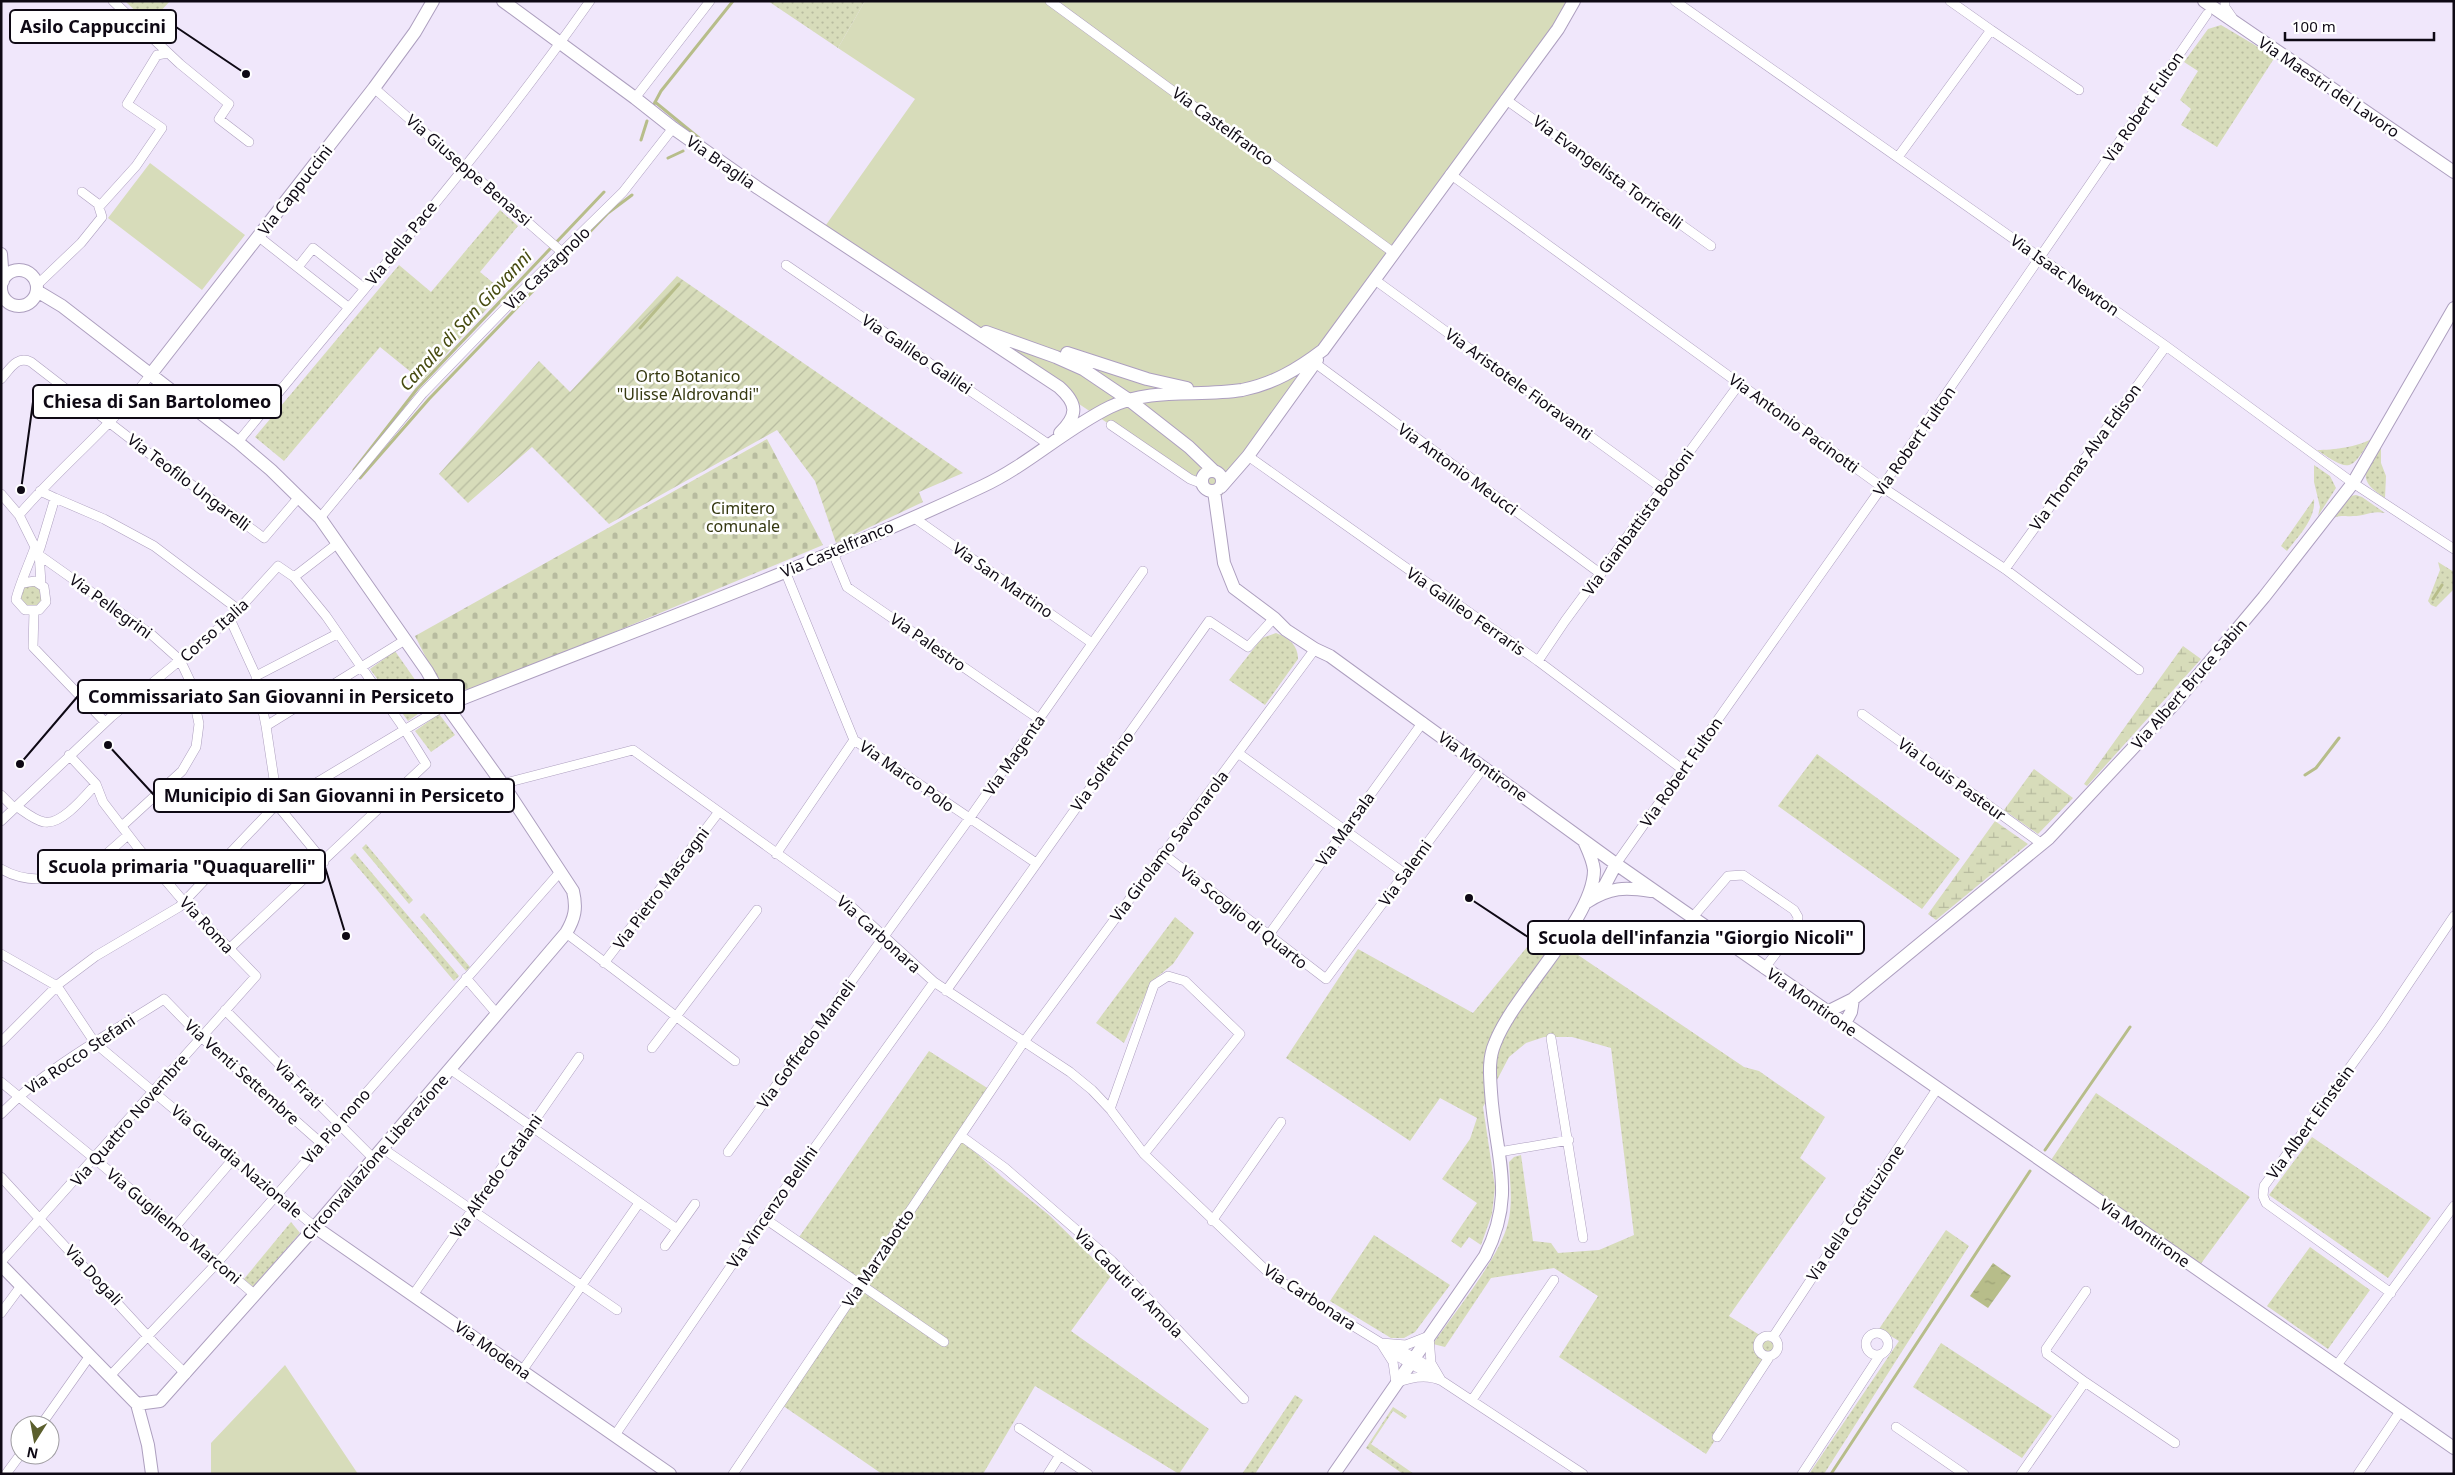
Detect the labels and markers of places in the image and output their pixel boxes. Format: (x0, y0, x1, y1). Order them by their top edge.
callout: Asilo Cappuccini (10, 10, 176, 43)
callout: Chiesa di San Bartolomeo (33, 385, 281, 418)
callout: Commissariato San Giovanni in Persiceto (78, 680, 464, 713)
callout: Municipio di San Giovanni in Persiceto (154, 779, 514, 812)
callout: Scuola primaria "Quaquarelli" (38, 850, 325, 883)
callout: Scuola dell'infanzia "Giorgio Nicoli" (1528, 921, 1864, 954)

